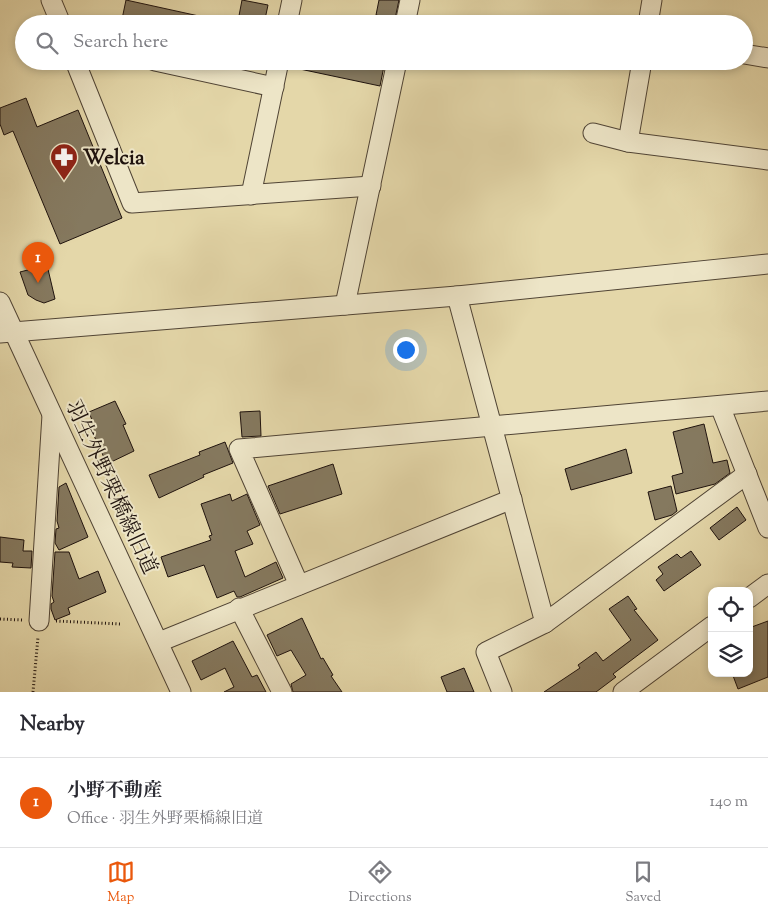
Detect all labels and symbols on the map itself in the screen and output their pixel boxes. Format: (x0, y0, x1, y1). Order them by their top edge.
pharmacy icon: Welcia (49, 142, 79, 181)
place label: Welcia (83, 144, 145, 174)
pin: 1 (22, 242, 54, 283)
your location (393, 337, 419, 363)
street label: 羽生外野栗橋線旧道 (57, 396, 164, 580)

